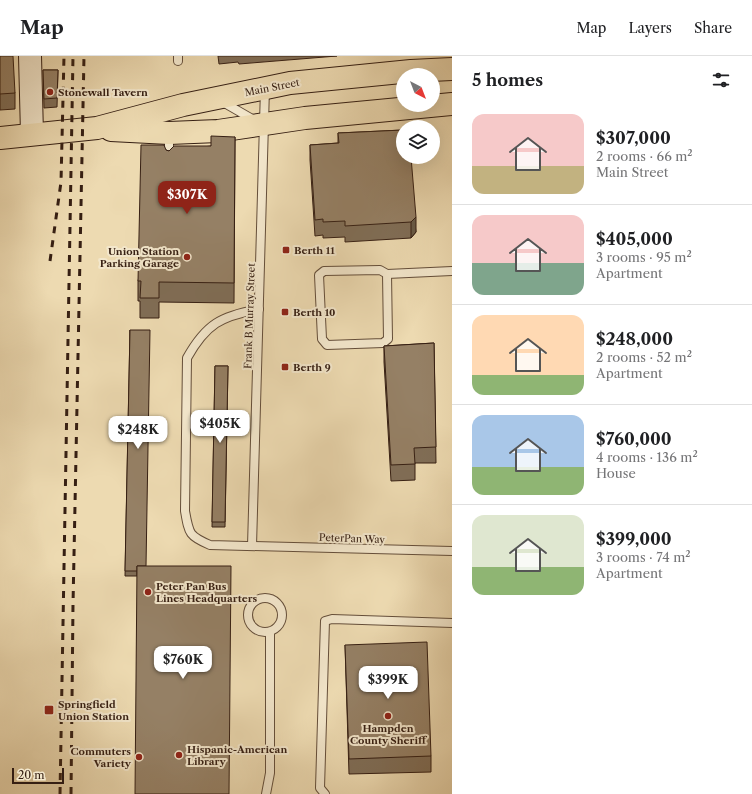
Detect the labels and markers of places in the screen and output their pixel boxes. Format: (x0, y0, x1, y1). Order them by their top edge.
place label: Stonewall Tavern (58, 86, 148, 99)
marker: Stonewall Tavern (45, 87, 55, 97)
pin: $307K (159, 181, 215, 215)
place label: Berth 11 (294, 244, 335, 257)
place label: Union Station Parking Garage (100, 245, 179, 270)
marker: Berth 11 (281, 245, 291, 255)
marker: Union Station Parking Garage (182, 252, 192, 262)
place label: Berth 10 (293, 306, 335, 319)
marker: Berth 10 (280, 307, 290, 317)
place label: Berth 9 (293, 361, 331, 374)
marker: Berth 9 (280, 362, 290, 372)
pin: $405K (192, 410, 248, 444)
pin: $248K (110, 416, 166, 450)
place label: Peter Pan Bus Lines Headquarters (156, 580, 258, 605)
marker: Peter Pan Bus Lines Headquarters (143, 587, 153, 597)
pin: $760K (155, 646, 211, 680)
pin: $399K (360, 666, 416, 700)
place label: Springfield Union Station (58, 698, 129, 723)
marker: Springfield Union Station (43, 704, 55, 716)
marker: Hampden County Sheriff (383, 711, 393, 721)
place label: Hampden County Sheriff (350, 722, 428, 747)
place label: Hispanic-American Library (187, 743, 287, 768)
place label: Commuters Variety (71, 745, 132, 770)
marker: Hispanic-American Library (174, 750, 184, 760)
marker: Commuters Variety (134, 752, 144, 762)

